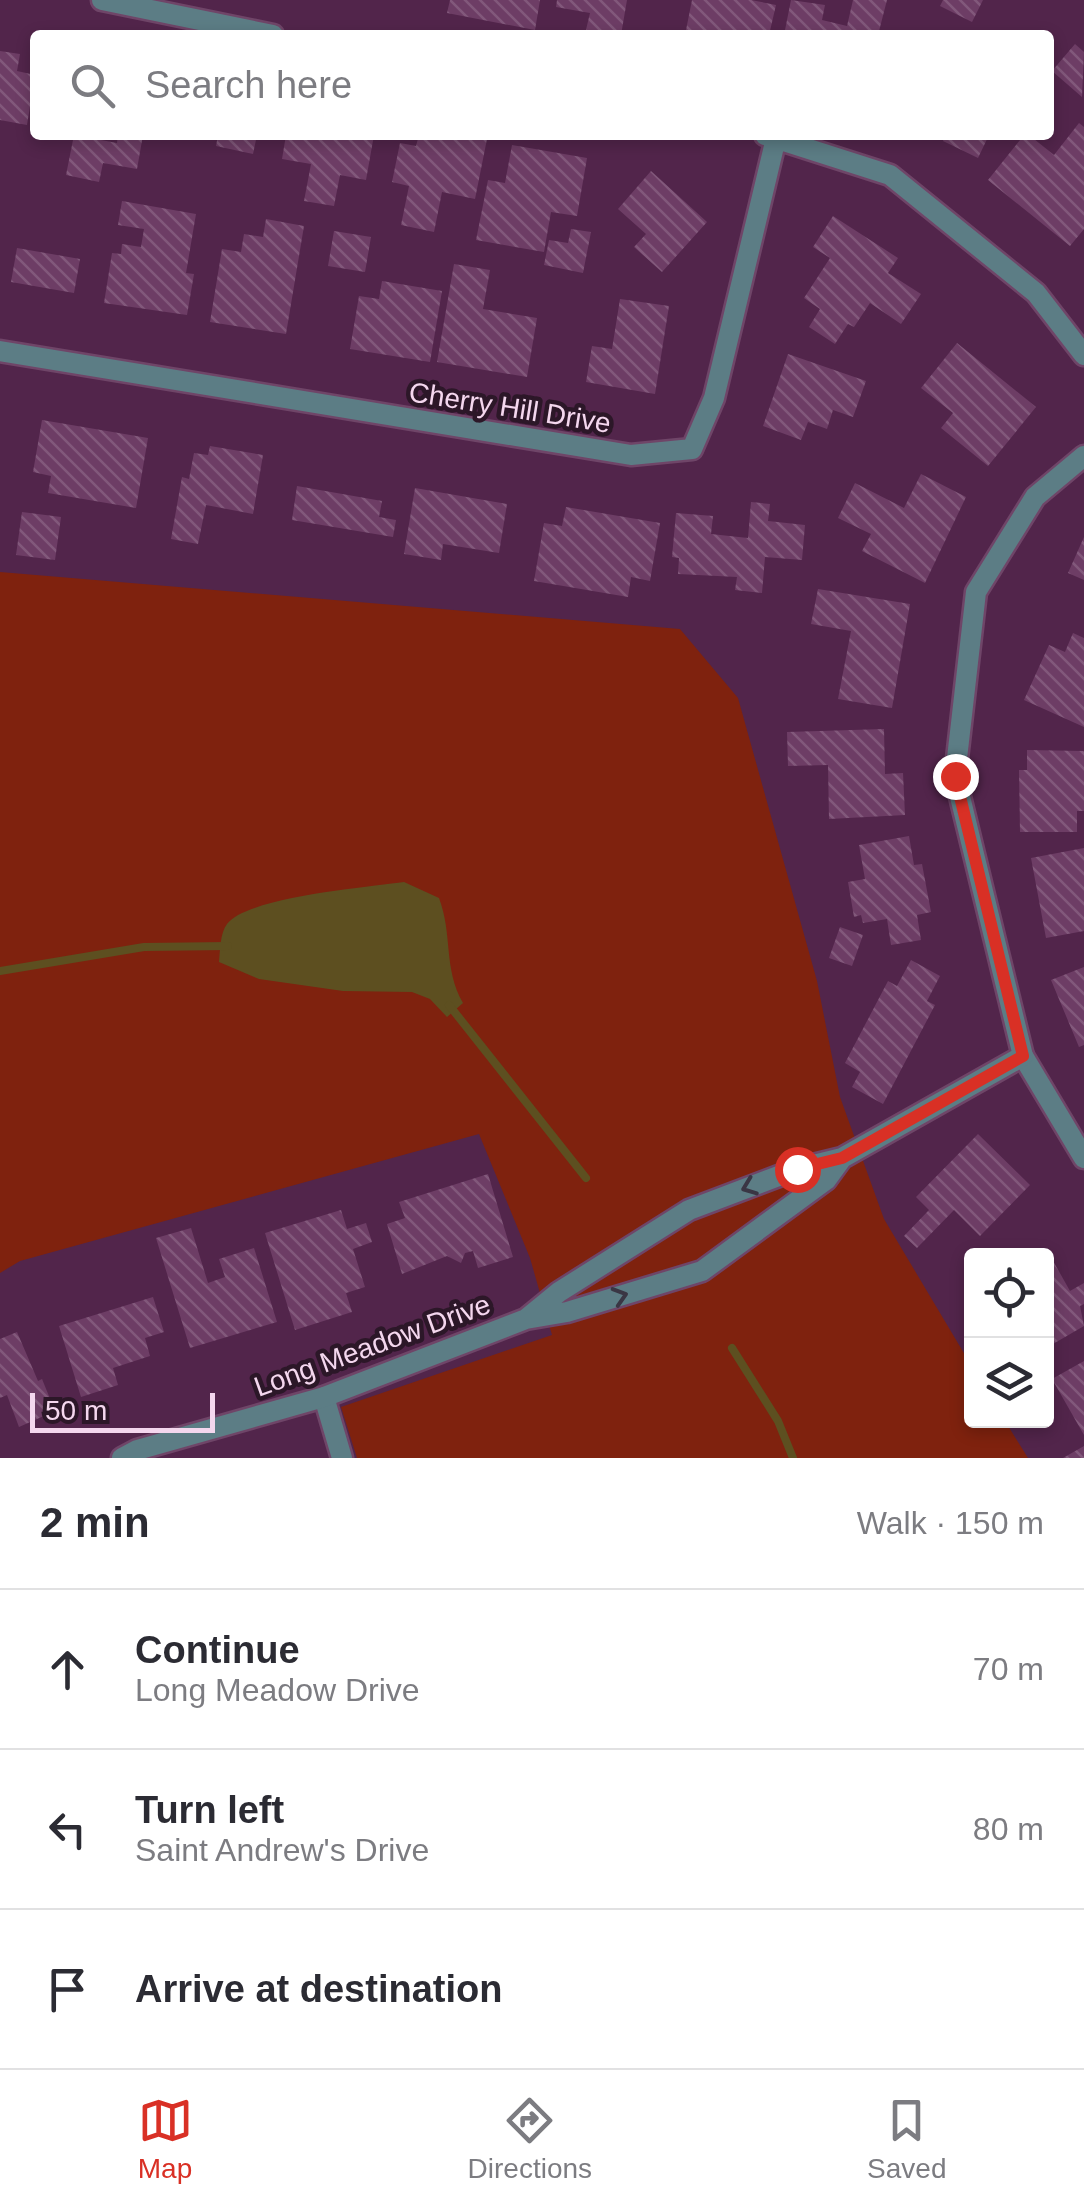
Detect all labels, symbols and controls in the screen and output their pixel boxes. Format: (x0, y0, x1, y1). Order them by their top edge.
search box (30, 30, 1054, 140)
icon: search (65, 58, 120, 113)
text: Search here (145, 64, 352, 106)
street label: Cherry Hill Drive (407, 376, 613, 439)
route end (933, 754, 979, 800)
route start (775, 1147, 821, 1193)
one-way arrow (742, 1175, 759, 1196)
map controls (964, 1248, 1054, 1428)
button: locate (964, 1248, 1054, 1338)
one-way arrow (611, 1287, 628, 1308)
street label: Long Meadow Drive (250, 1288, 494, 1403)
button: layers (964, 1338, 1054, 1428)
scale bar (30, 1388, 215, 1432)
text: 50 m (45, 1395, 107, 1426)
text: 2 min (40, 1499, 150, 1546)
text: Walk · 150 m (857, 1505, 1044, 1541)
text: Continue (135, 1629, 300, 1671)
icon: ahead (40, 1642, 95, 1697)
text: 70 m (973, 1651, 1044, 1687)
text: Long Meadow Drive (135, 1672, 420, 1708)
text: Turn left (135, 1789, 284, 1831)
icon: left (40, 1802, 95, 1857)
text: 80 m (973, 1811, 1044, 1847)
text: Saint Andrew's Drive (135, 1832, 429, 1868)
icon: arrive (40, 1962, 95, 2017)
text: Arrive at destination (135, 1968, 502, 2010)
tab: Map (138, 2093, 193, 2185)
tab: Directions (468, 2093, 592, 2185)
tab: Saved (867, 2093, 946, 2185)

